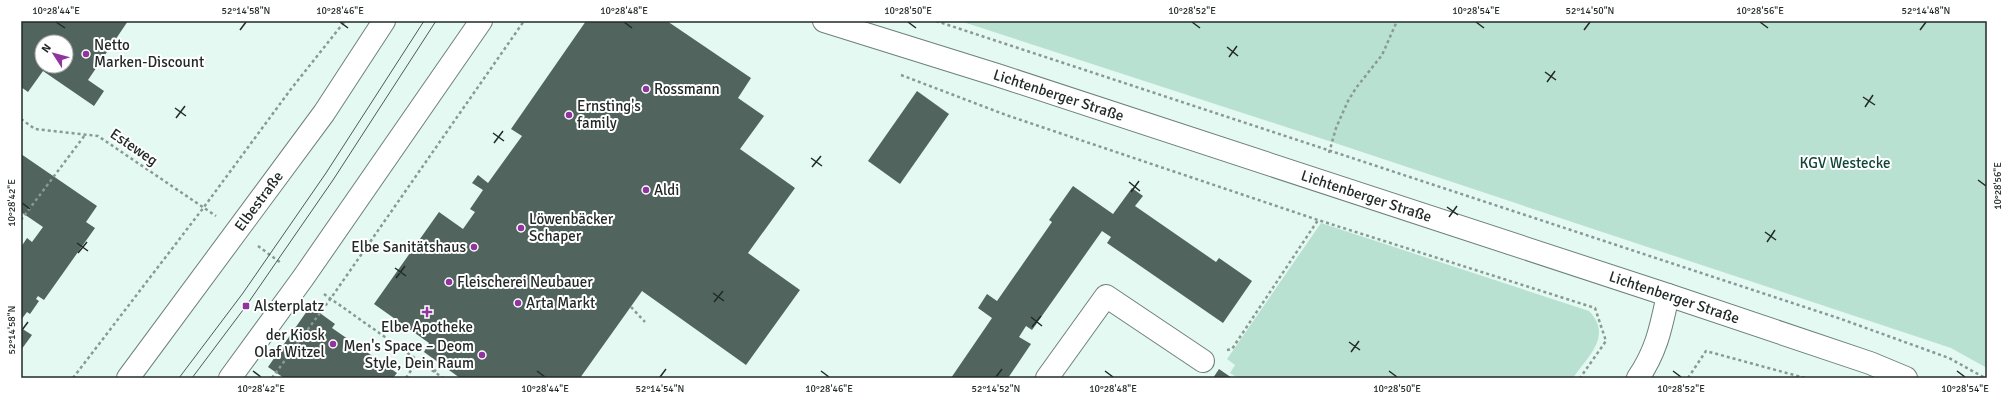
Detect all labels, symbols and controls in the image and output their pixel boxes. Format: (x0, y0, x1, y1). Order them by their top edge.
text: 10°28'44"E (32, 5, 80, 17)
text: 52°14'58"N (222, 5, 270, 17)
text: 10°28'46"E (316, 5, 364, 17)
text: 10°28'48"E (600, 5, 648, 17)
text: 10°28'50"E (884, 5, 932, 17)
text: 10°28'52"E (1168, 5, 1216, 17)
text: 10°28'54"E (1452, 5, 1500, 17)
text: 52°14'50"N (1566, 5, 1614, 17)
text: 10°28'56"E (1736, 5, 1784, 17)
text: 52°14'48"N (1902, 5, 1950, 17)
north arrow (34, 34, 74, 74)
place label: Netto Marken-Discount (94, 36, 204, 71)
text: N (39, 41, 54, 55)
marker: Netto Marken-Discount (81, 49, 91, 59)
street label: Lichtenberger Straße (991, 65, 1126, 125)
place label: Rossmann (654, 80, 720, 98)
marker: Rossmann (641, 84, 651, 94)
place label: Ernsting's family (577, 97, 641, 132)
marker: Ernsting's family (564, 110, 574, 120)
street label: Esteweg (107, 125, 161, 169)
park label: KGV Westecke (1800, 154, 1890, 172)
text: 10°28'56"E (1992, 162, 2004, 210)
street label: Lichtenberger Straße (1299, 166, 1434, 226)
street label: Elbestraße (231, 168, 287, 235)
text: 10°28'42"E (6, 179, 18, 227)
place label: Aldi (654, 181, 679, 199)
marker: Aldi (641, 185, 651, 195)
place label: Löwenbäcker Schaper (529, 210, 614, 245)
marker: Löwenbäcker Schaper (516, 223, 526, 233)
place label: Elbe Sanitätshaus (351, 238, 466, 256)
marker: Elbe Sanitätshaus (469, 242, 479, 252)
street label: Lichtenberger Straße (1607, 267, 1742, 327)
place label: Fleischerei Neubauer (457, 273, 593, 291)
marker: Fleischerei Neubauer (444, 277, 454, 287)
place label: Arta Markt (526, 294, 595, 312)
place label: Alsterplatz (254, 297, 324, 315)
marker: Arta Markt (513, 298, 523, 308)
marker: Alsterplatz (241, 301, 251, 311)
text: 52°14'58"N (6, 306, 18, 354)
marker: Elbe Apotheke (422, 307, 432, 317)
place label: Elbe Apotheke (381, 318, 473, 336)
place label: der Kiosk Olaf Witzel (254, 326, 325, 361)
place label: Men's Space – Deom Style, Dein Raum (343, 337, 474, 372)
marker: der Kiosk Olaf Witzel (328, 339, 338, 349)
marker: Men's Space – Deom Style, Dein Raum (477, 350, 487, 360)
text: 10°28'42"E (237, 383, 285, 395)
text: 10°28'44"E (521, 383, 569, 395)
text: 52°14'54"N (636, 383, 684, 395)
text: 10°28'46"E (805, 383, 853, 395)
text: 52°14'52"N (972, 383, 1020, 395)
text: 10°28'48"E (1089, 383, 1137, 395)
text: 10°28'50"E (1373, 383, 1421, 395)
text: 10°28'52"E (1657, 383, 1705, 395)
text: 10°28'54"E (1941, 383, 1989, 395)

